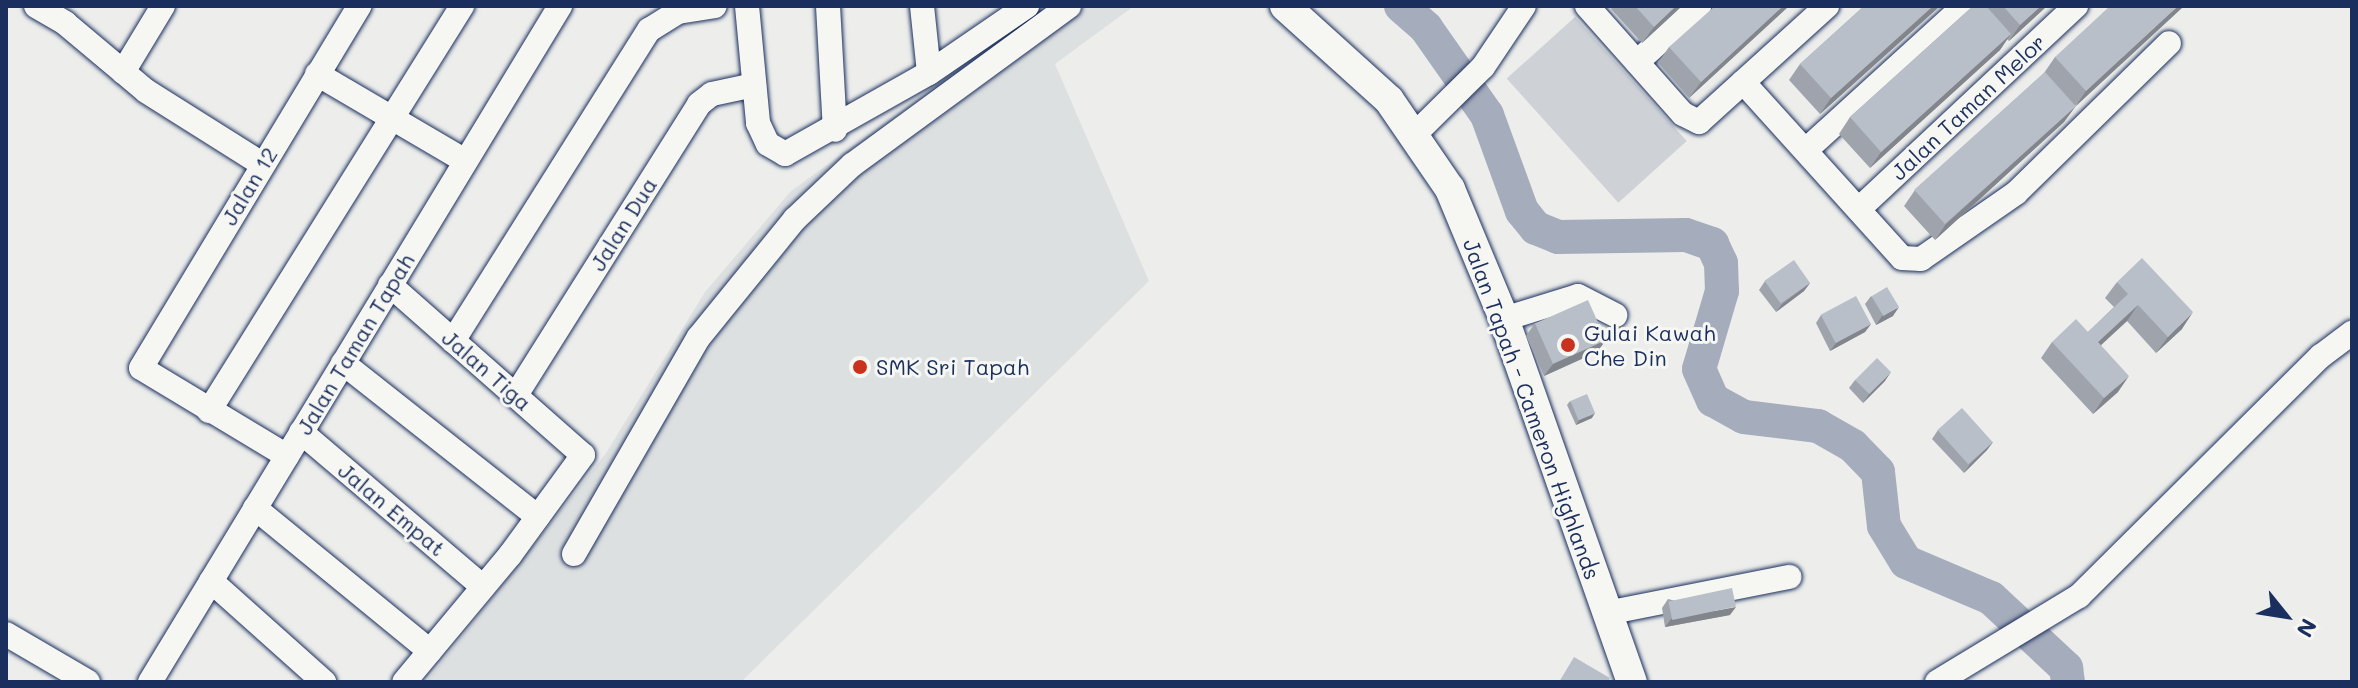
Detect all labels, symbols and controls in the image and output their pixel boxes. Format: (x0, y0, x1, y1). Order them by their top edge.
street label: Jalan Taman Melor (1885, 29, 2051, 185)
street label: Jalan 12 (215, 142, 283, 230)
street label: Jalan Dua (584, 172, 662, 276)
street label: Jalan Tapah - Cameron Highlands (1458, 235, 1606, 583)
street label: Jalan Taman Tapah (291, 249, 419, 439)
place label: Gulai Kawah Che Din (1584, 319, 1716, 370)
street label: Jalan Tiga (437, 324, 537, 416)
marker: Gulai Kawah Che Din (1559, 336, 1577, 354)
place label: SMK Sri Tapah (876, 354, 1029, 380)
marker: SMK Sri Tapah (851, 358, 869, 376)
street label: Jalan Empat (333, 457, 451, 561)
north arrow (2246, 576, 2326, 656)
text: N (2290, 614, 2324, 643)

